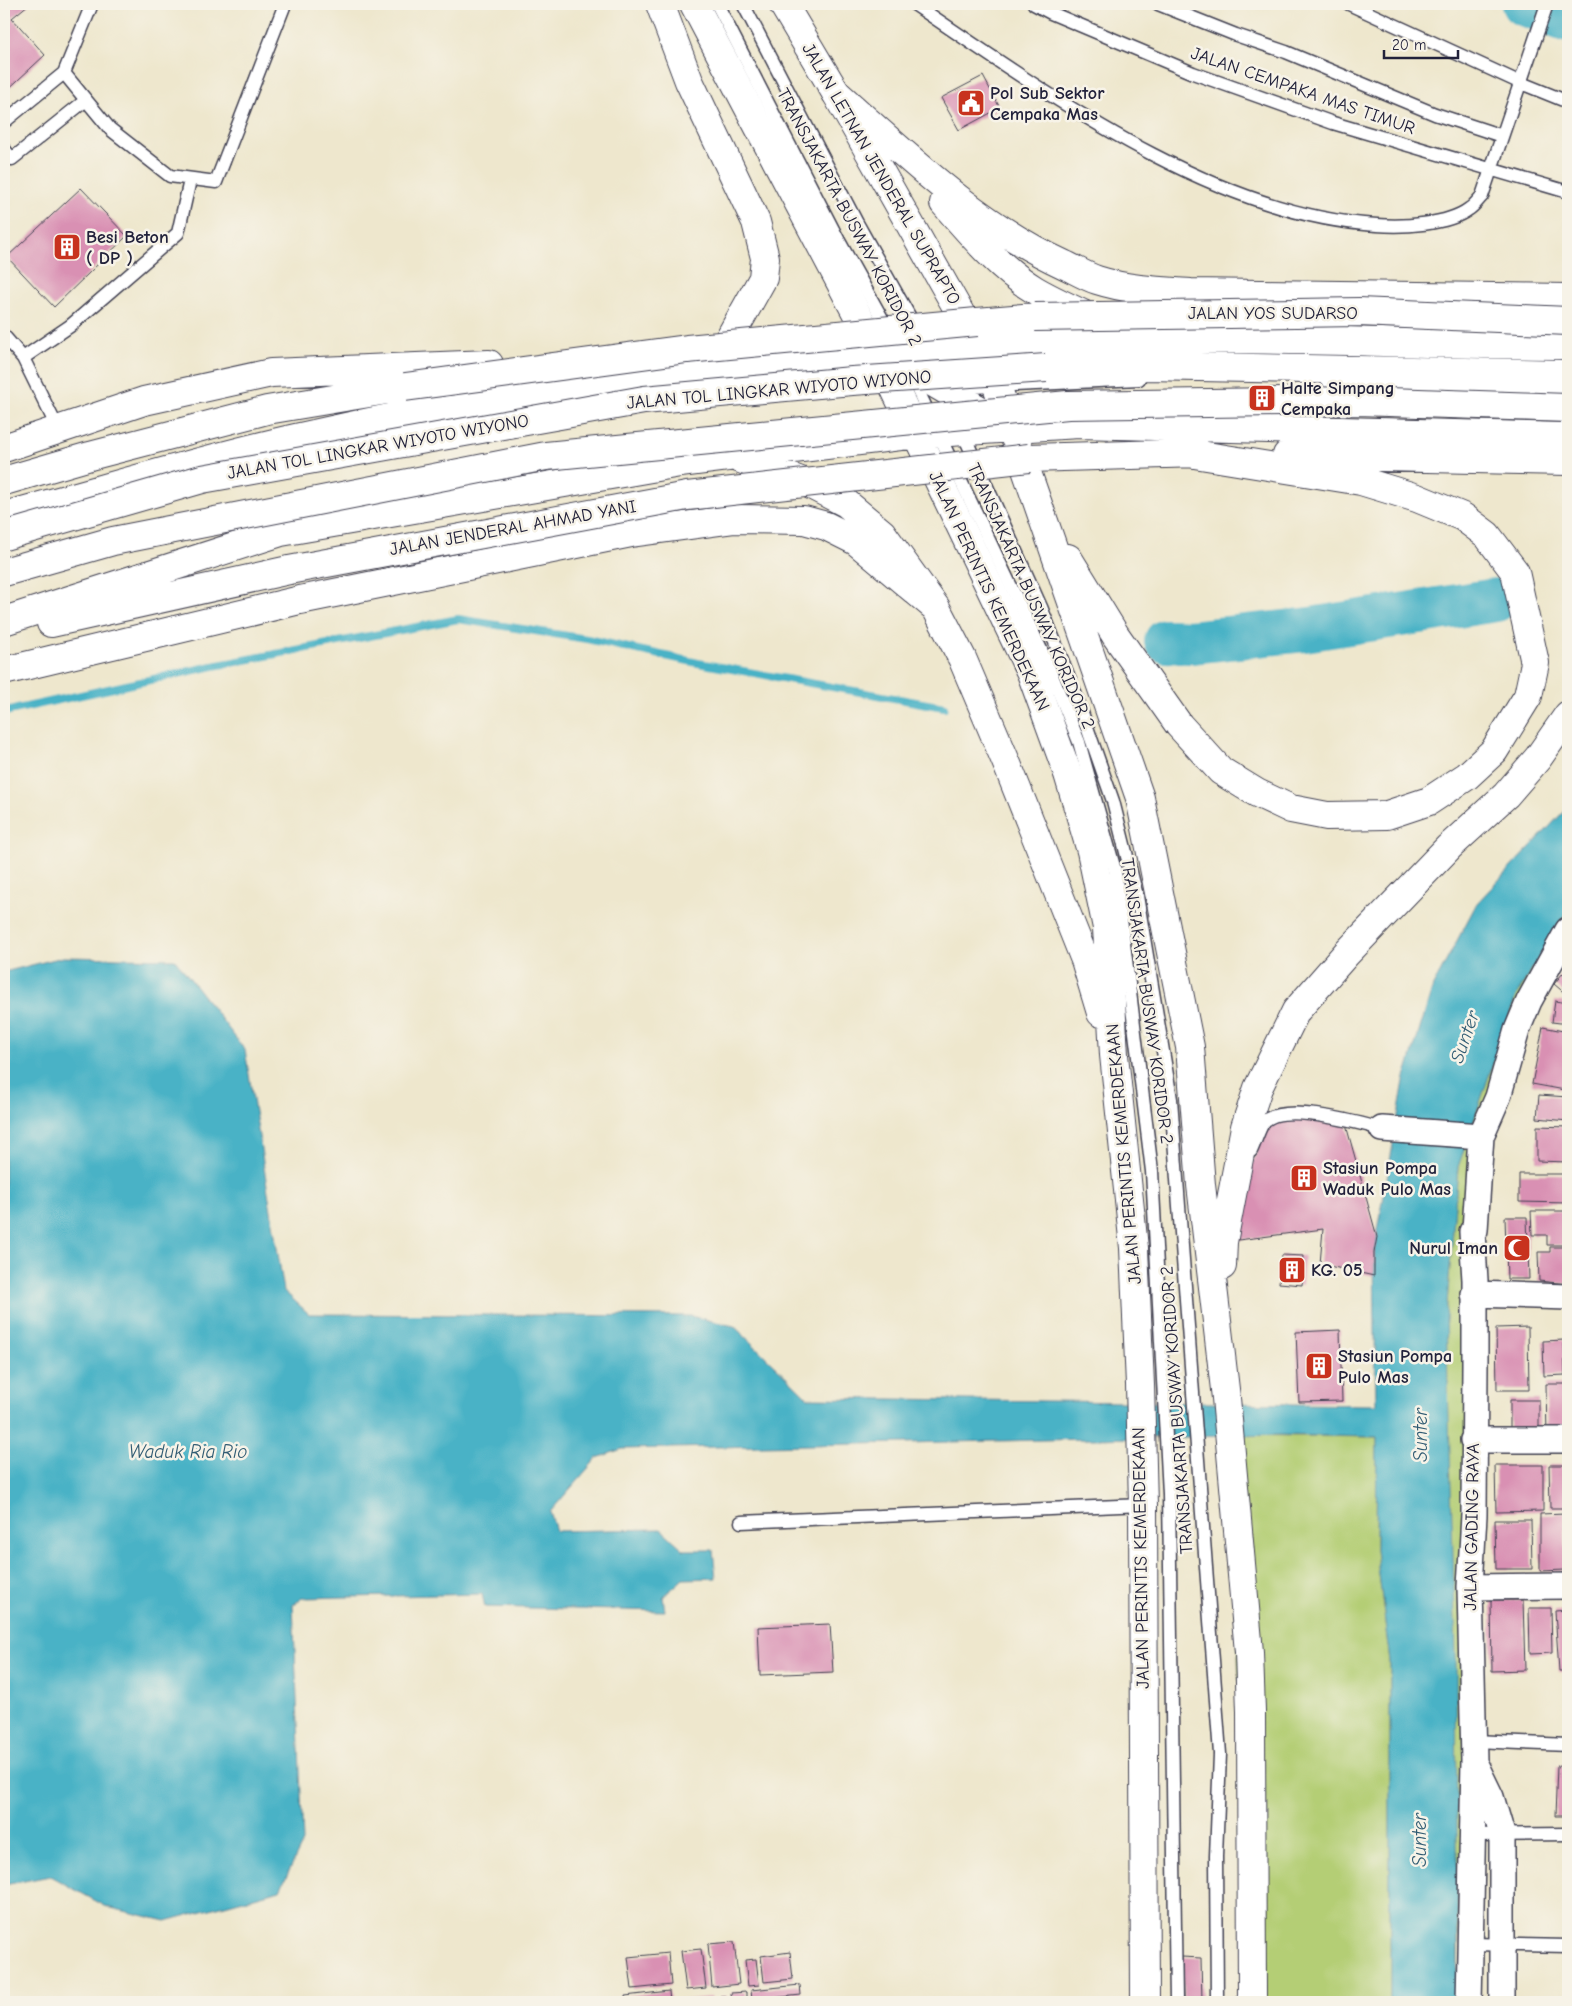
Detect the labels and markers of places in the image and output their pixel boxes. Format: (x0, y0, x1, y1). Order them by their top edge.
place label: Pol Sub Sektor Cempaka Mas (990, 83, 1105, 125)
public building icon: Pol Sub Sektor Cempaka Mas (956, 88, 986, 118)
place label: Besi Beton ( DP ) (86, 227, 169, 269)
building icon: Besi Beton ( DP ) (52, 232, 82, 262)
place label: Halte Simpang Cempaka (1281, 378, 1395, 420)
building icon: Halte Simpang Cempaka (1247, 383, 1277, 413)
place label: Stasiun Pompa Waduk Pulo Mas (1323, 1158, 1451, 1200)
building icon: Stasiun Pompa Waduk Pulo Mas (1289, 1163, 1319, 1193)
mosque icon: Nurul Iman (1502, 1233, 1532, 1263)
place label: Nurul Iman (1409, 1238, 1498, 1259)
building icon: KG. 05 (1277, 1255, 1307, 1285)
place label: KG. 05 (1311, 1260, 1363, 1281)
place label: Stasiun Pompa Pulo Mas (1338, 1346, 1452, 1388)
building icon: Stasiun Pompa Pulo Mas (1304, 1351, 1334, 1381)

